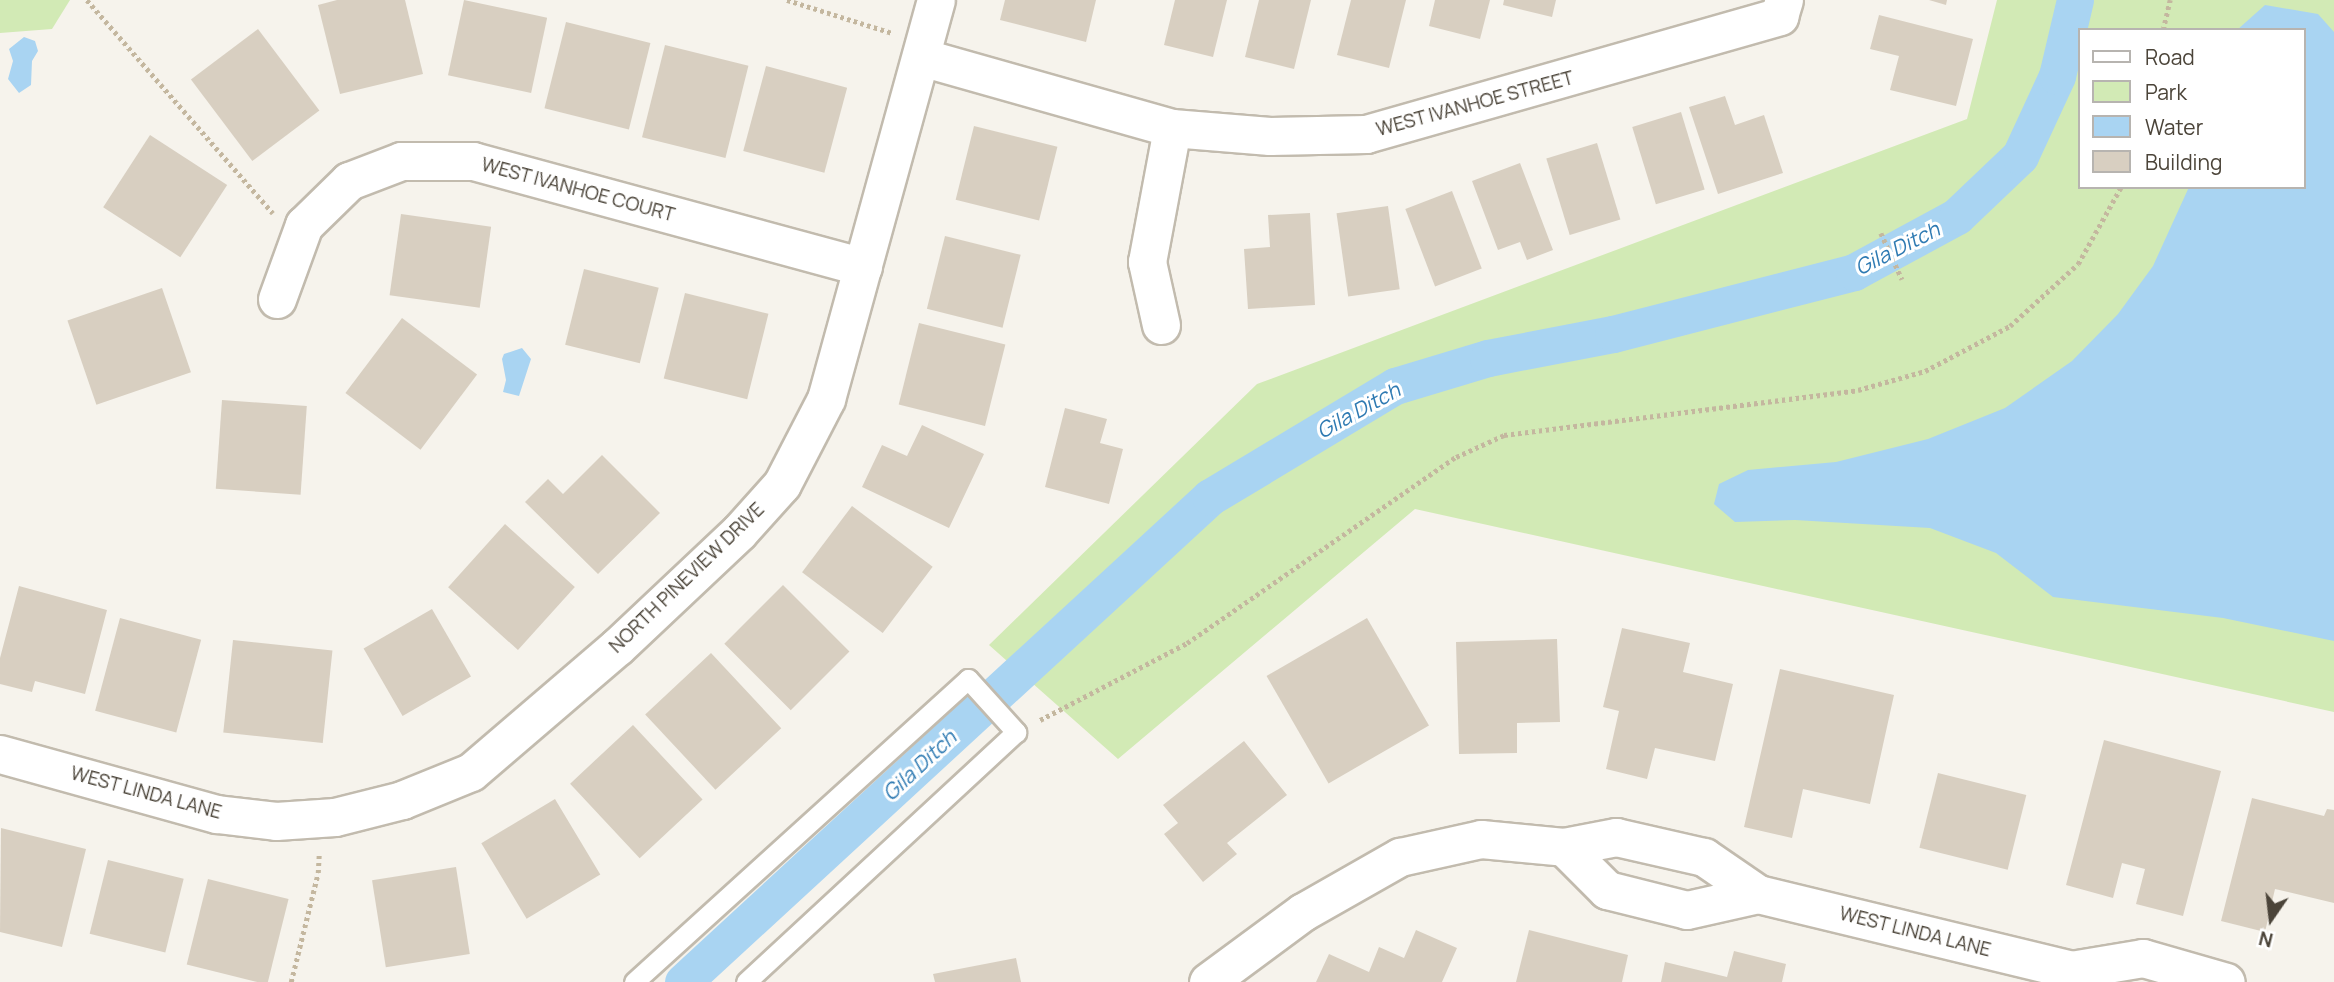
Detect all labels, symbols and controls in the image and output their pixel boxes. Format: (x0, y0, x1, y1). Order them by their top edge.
legend (2078, 28, 2306, 189)
text: Road (2145, 43, 2195, 71)
street label: WEST IVANHOE STREET (1374, 67, 1576, 141)
text: Park (2145, 78, 2187, 106)
text: Water (2145, 113, 2203, 141)
text: Building (2145, 148, 2222, 176)
street label: WEST IVANHOE COURT (478, 153, 678, 227)
water label: Gila Ditch (1850, 216, 1944, 280)
water label: Gila Ditch (1312, 377, 1404, 443)
street label: NORTH PINEVIEW DRIVE (605, 498, 769, 658)
water label: Gila Ditch (877, 725, 961, 805)
street label: WEST LINDA LANE (68, 762, 224, 824)
north arrow (2236, 884, 2306, 954)
street label: WEST LINDA LANE (1837, 902, 1993, 962)
text: N (2256, 925, 2276, 954)

